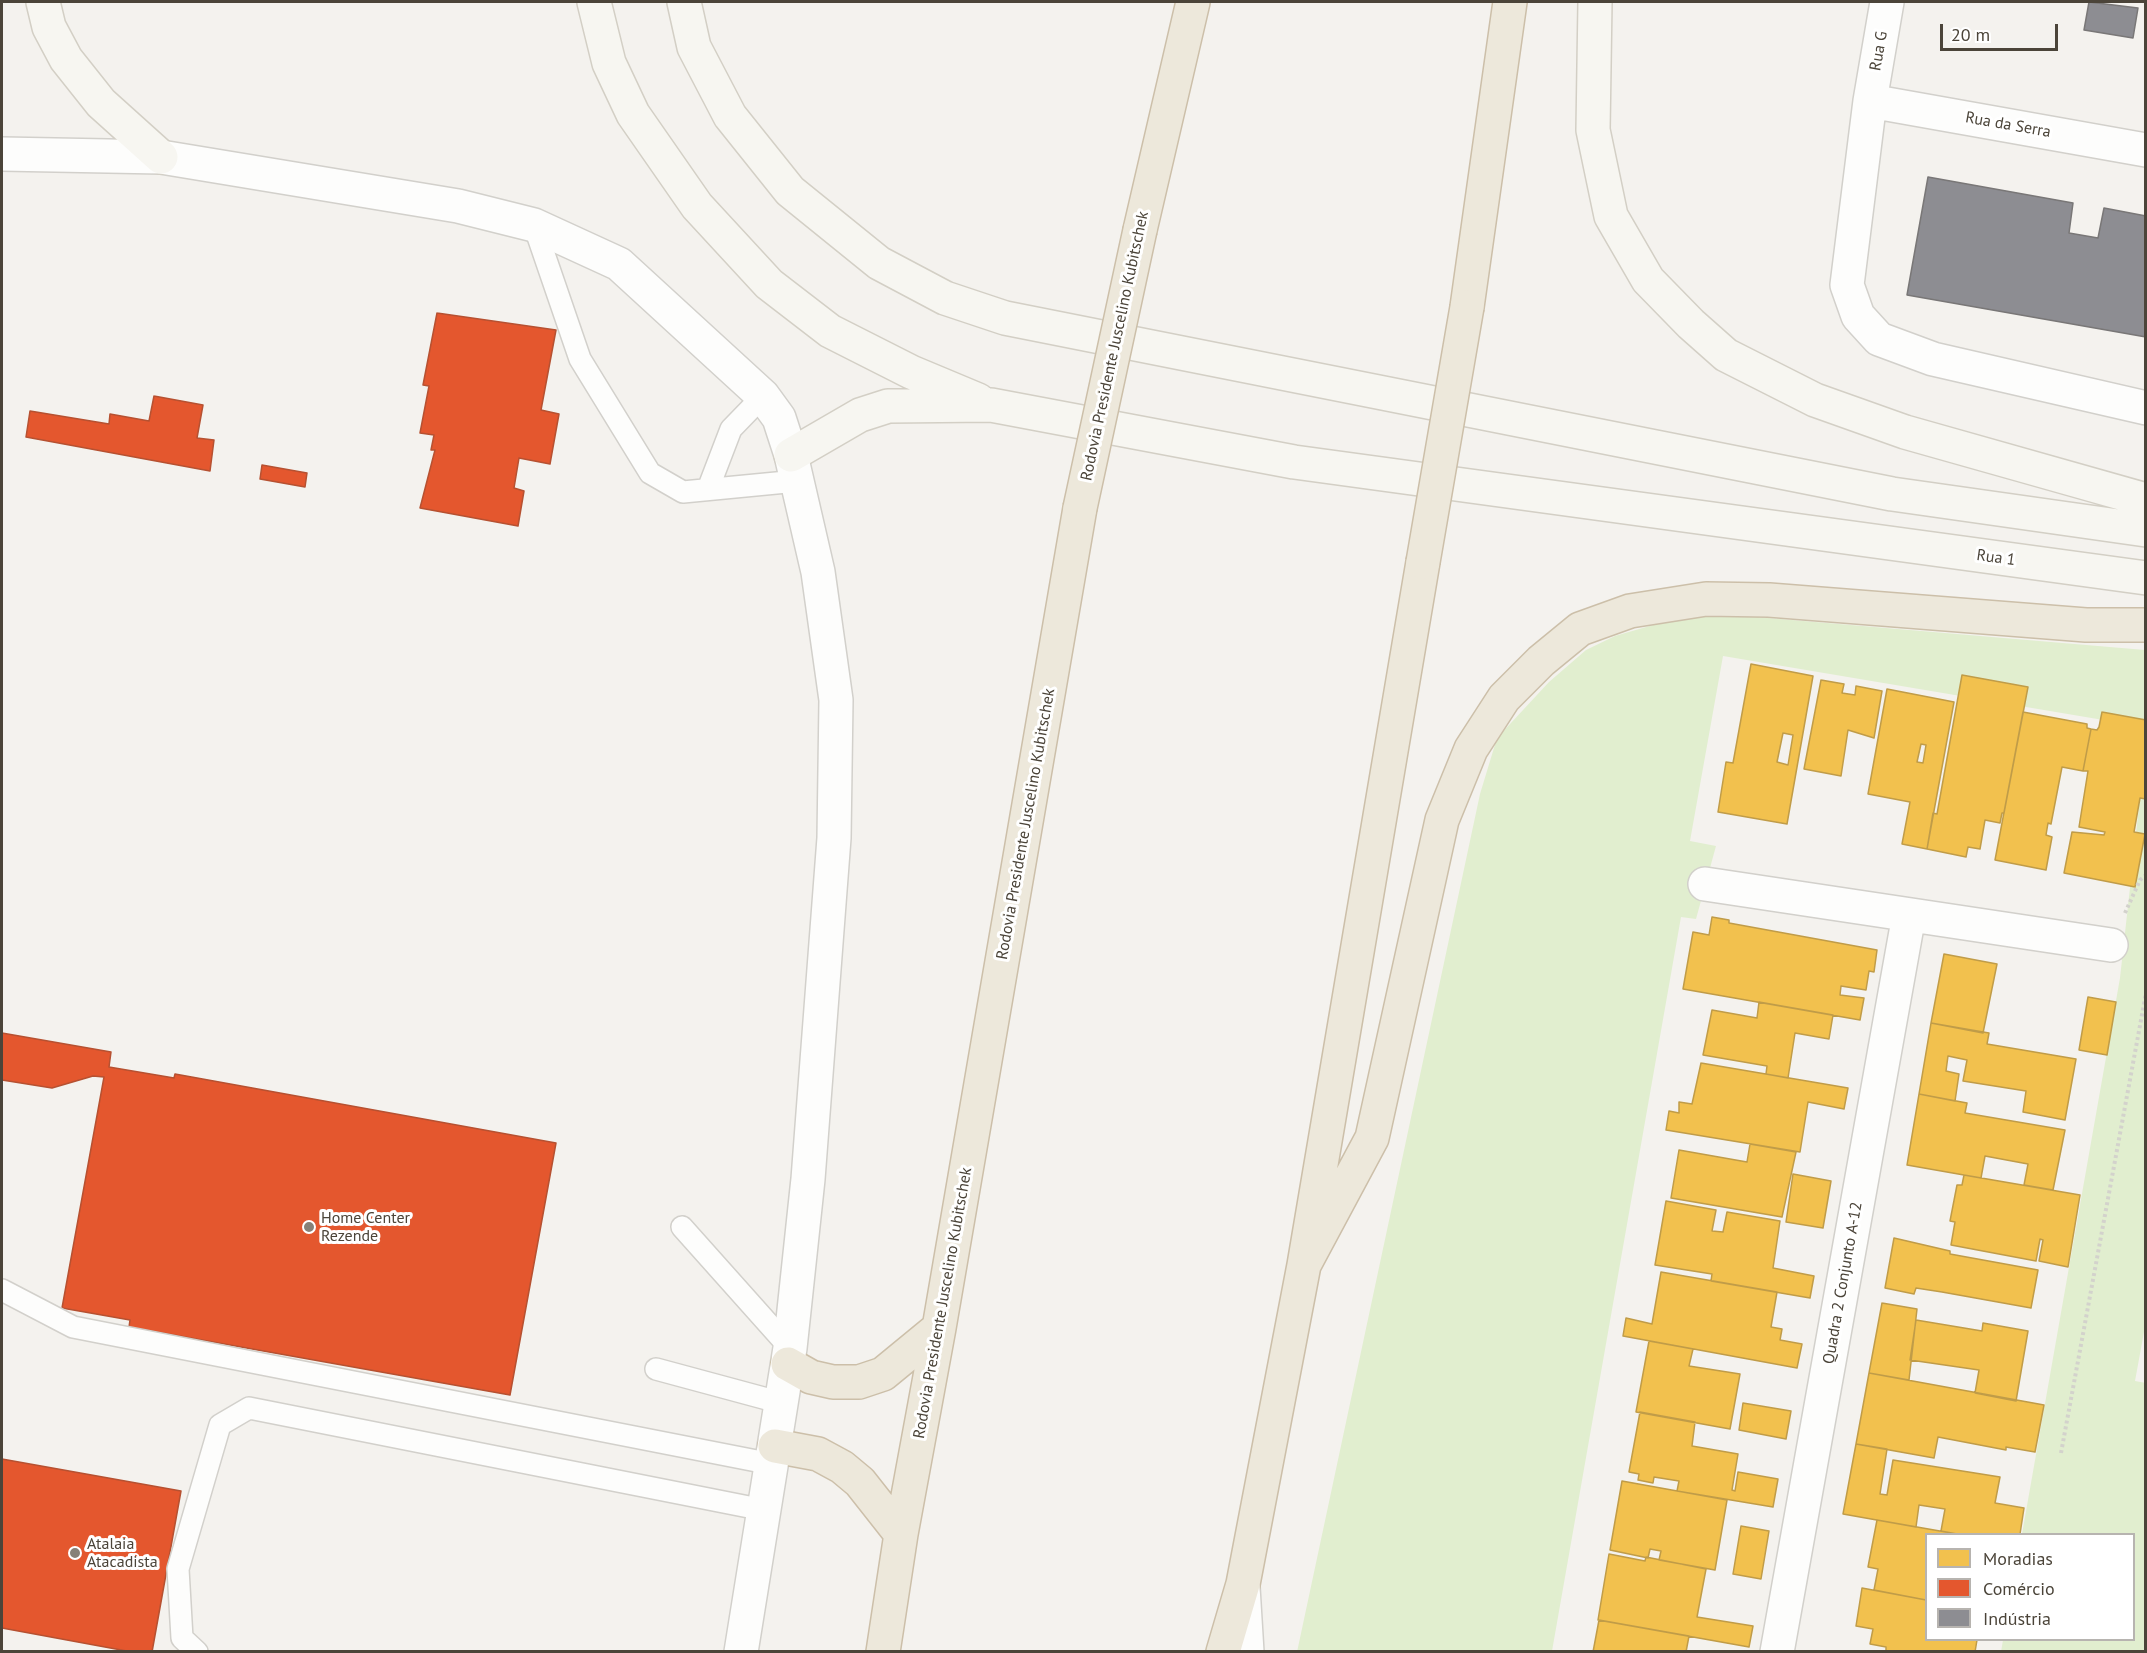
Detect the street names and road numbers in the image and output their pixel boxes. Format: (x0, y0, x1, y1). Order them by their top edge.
street label: Rua G (1866, 30, 1892, 72)
street label: Rua da Serra (1964, 108, 2052, 142)
street label: Rodovia Presidente Juscelino Kubitschek (1077, 210, 1153, 482)
street label: Rua 1 (1975, 546, 2017, 570)
street label: Rodovia Presidente Juscelino Kubitschek (993, 687, 1059, 961)
street label: Rodovia Presidente Juscelino Kubitschek (910, 1166, 976, 1440)
street label: Quadra 2 Conjunto A-12 (1819, 1200, 1867, 1366)

